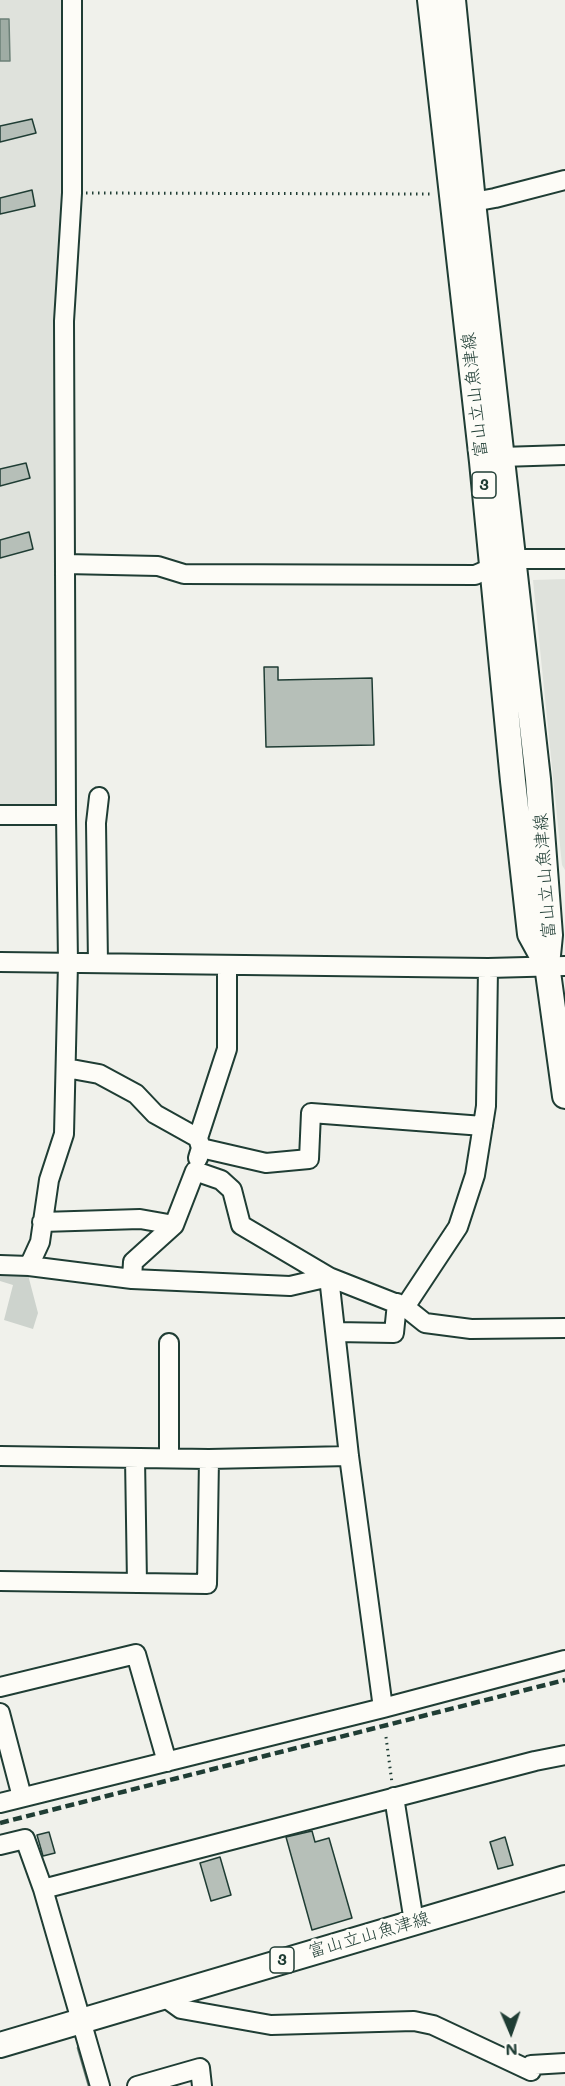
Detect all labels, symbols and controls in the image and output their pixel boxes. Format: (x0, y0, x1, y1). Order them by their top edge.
street label: 富山立山魚津線 (458, 331, 492, 459)
road number: 3 (472, 472, 496, 498)
street label: 富山立山魚津線 (530, 812, 560, 940)
street label: 富山立山魚津線 (305, 1907, 433, 1963)
road number: 3 (270, 1947, 294, 1973)
north arrow (481, 2002, 541, 2062)
text: N (505, 2040, 518, 2061)

